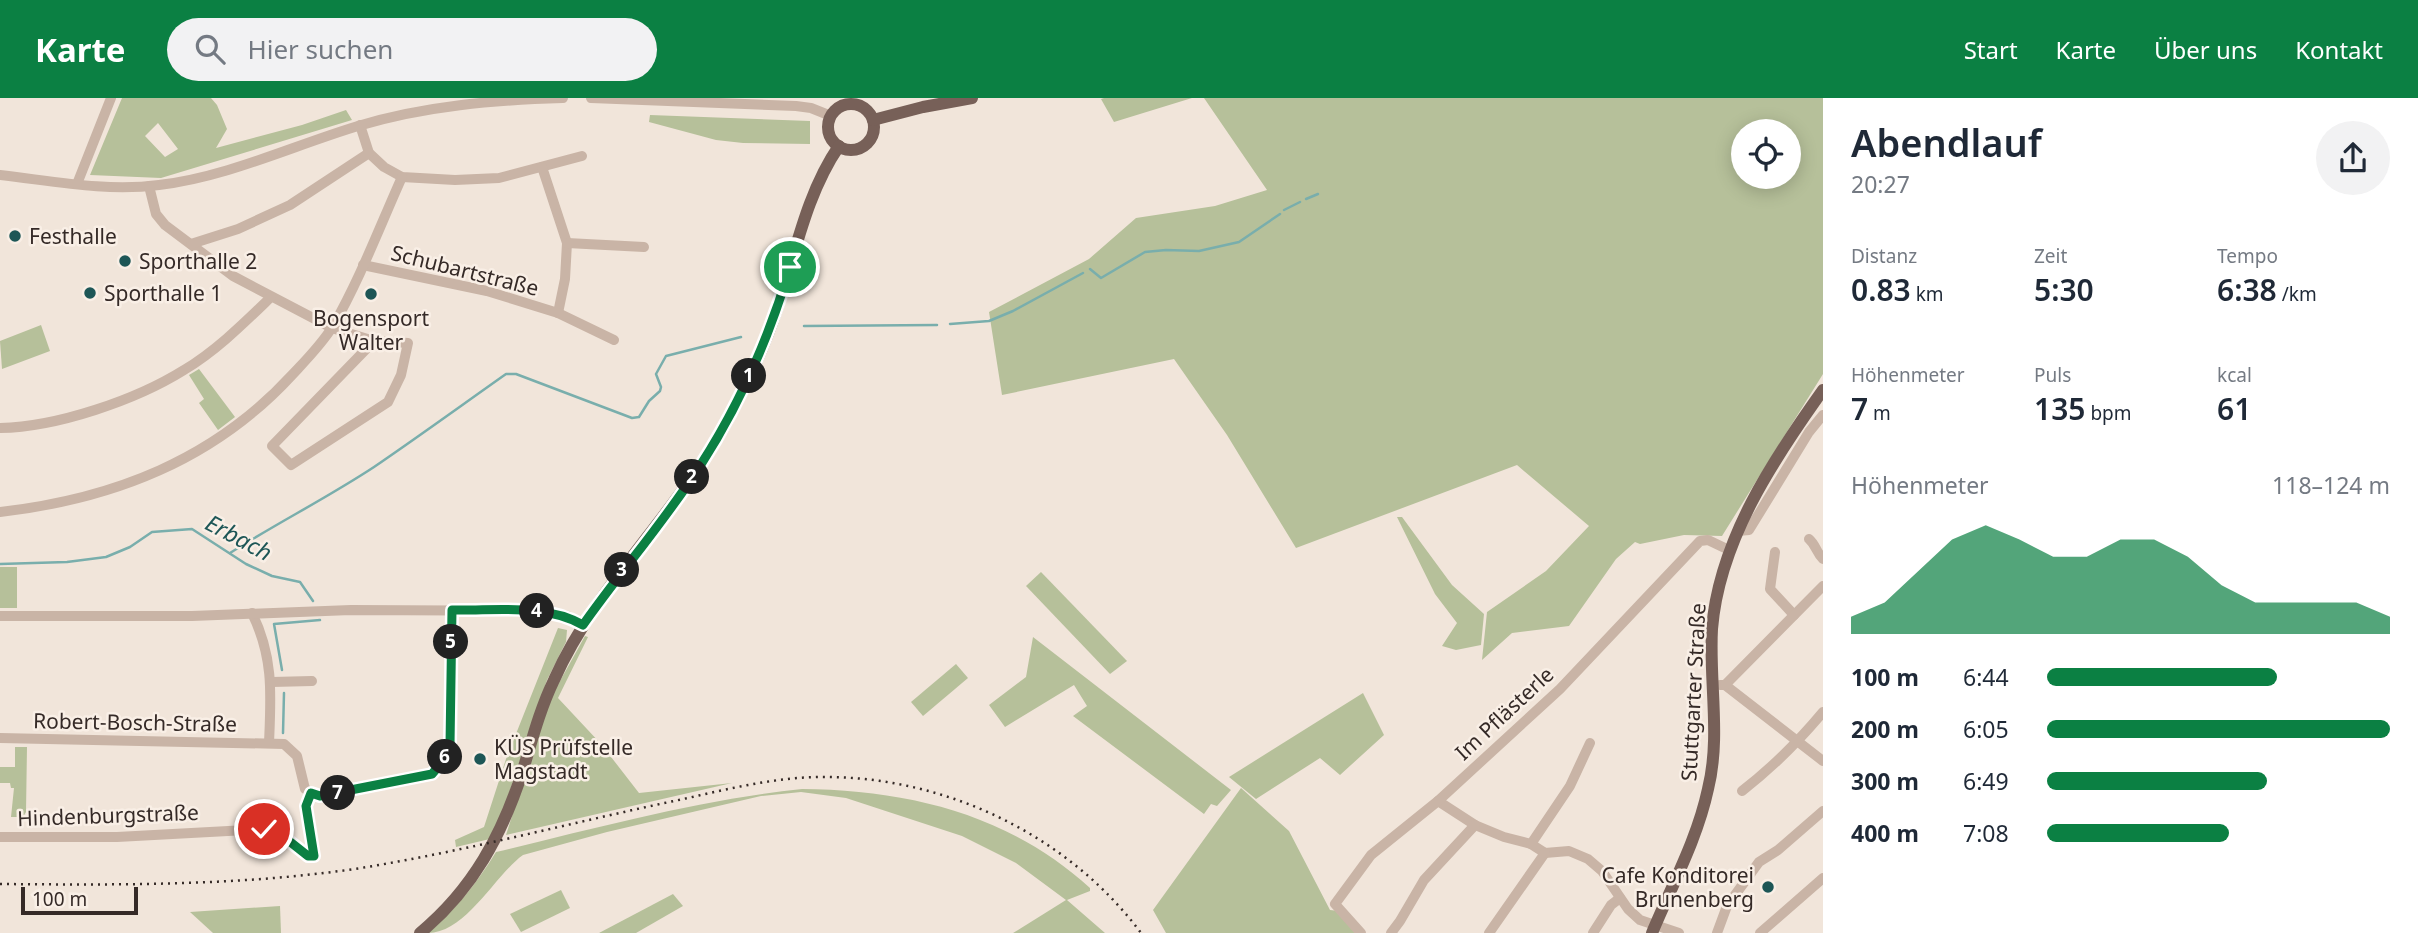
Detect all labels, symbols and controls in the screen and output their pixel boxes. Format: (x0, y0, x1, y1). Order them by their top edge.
search box (167, 18, 657, 81)
text: Karte (35, 27, 125, 72)
icon: search (191, 30, 229, 68)
text: Hier suchen (247, 31, 393, 67)
text: Start (1964, 33, 2018, 66)
text: Karte (2056, 33, 2116, 66)
text: Über uns (2154, 33, 2257, 66)
text: Kontakt (2295, 33, 2383, 66)
text: Abendlauf (1851, 116, 2042, 168)
map controls (1731, 119, 1801, 189)
button: locate (1731, 119, 1801, 189)
button: share (2316, 121, 2390, 195)
text: 20:27 (1851, 168, 1910, 200)
place label: Festhalle (29, 222, 117, 250)
marker: Festhalle (7, 228, 23, 244)
pin (760, 237, 820, 297)
street label: Schubartstraße (388, 238, 542, 302)
text: Distanz (1851, 243, 1917, 269)
text: Zeit (2034, 243, 2067, 269)
text: Tempo (2217, 243, 2278, 269)
place label: Sporthalle 2 (139, 247, 257, 275)
icon: arrive (771, 248, 809, 286)
marker: Sporthalle 2 (117, 253, 133, 269)
text: 0.83 (1851, 269, 1911, 310)
text: 5:30 (2034, 269, 2094, 310)
text: 6:38 (2217, 269, 2277, 310)
place label: Sporthalle 1 (104, 279, 222, 307)
text: km (1911, 281, 1944, 307)
text: /km (2277, 281, 2317, 307)
marker: Sporthalle 1 (82, 285, 98, 301)
marker: Bogensport Walter (363, 286, 379, 302)
place label: Bogensport Walter (313, 304, 429, 356)
pin: 1 (732, 358, 766, 394)
text: 1 (743, 362, 754, 388)
text: Höhenmeter (1851, 362, 1965, 388)
text: Puls (2034, 362, 2071, 388)
text: kcal (2217, 362, 2252, 388)
text: 7 (1851, 388, 1868, 429)
text: 135 (2034, 388, 2085, 429)
text: 61 (2217, 388, 2251, 429)
text: m (1868, 400, 1891, 426)
text: bpm (2085, 400, 2132, 426)
pin: 2 (674, 460, 710, 494)
text: 2 (686, 463, 697, 489)
text: Höhenmeter (1851, 469, 1989, 501)
text: 118–124 m (2272, 469, 2390, 501)
water label: Erbach (200, 506, 278, 568)
pin: 3 (604, 552, 640, 588)
text: 3 (616, 556, 627, 582)
pin: 4 (520, 594, 554, 628)
text: 4 (531, 597, 542, 623)
street label: Stuttgarter Straße (1674, 602, 1712, 782)
pin: 5 (434, 624, 468, 660)
text: 5 (445, 628, 456, 654)
street label: Im Pflästerle (1449, 660, 1559, 766)
text: 100 m (1851, 661, 1919, 693)
text: 6:44 (1963, 661, 2009, 693)
street label: Robert-Bosch-Straße (33, 706, 237, 738)
text: 200 m (1851, 713, 1919, 745)
text: 6:05 (1963, 713, 2009, 745)
place label: KÜS Prüfstelle Magstadt (494, 733, 633, 785)
pin: 6 (428, 740, 462, 774)
text: 6 (439, 743, 450, 769)
marker: KÜS Prüfstelle Magstadt (472, 751, 488, 767)
text: 300 m (1851, 765, 1919, 797)
text: 6:49 (1963, 765, 2009, 797)
pin: 7 (320, 776, 356, 810)
text: 7 (332, 779, 343, 805)
street label: Hindenburgstraße (17, 798, 199, 832)
pin (234, 799, 294, 859)
icon: check (245, 810, 283, 848)
text: 400 m (1851, 817, 1919, 849)
text: 7:08 (1963, 817, 2009, 849)
place label: Cafe Konditorei Brunenberg (1602, 861, 1754, 913)
marker: Cafe Konditorei Brunenberg (1760, 879, 1776, 895)
scale bar (21, 884, 138, 916)
text: 100 m (32, 886, 87, 912)

